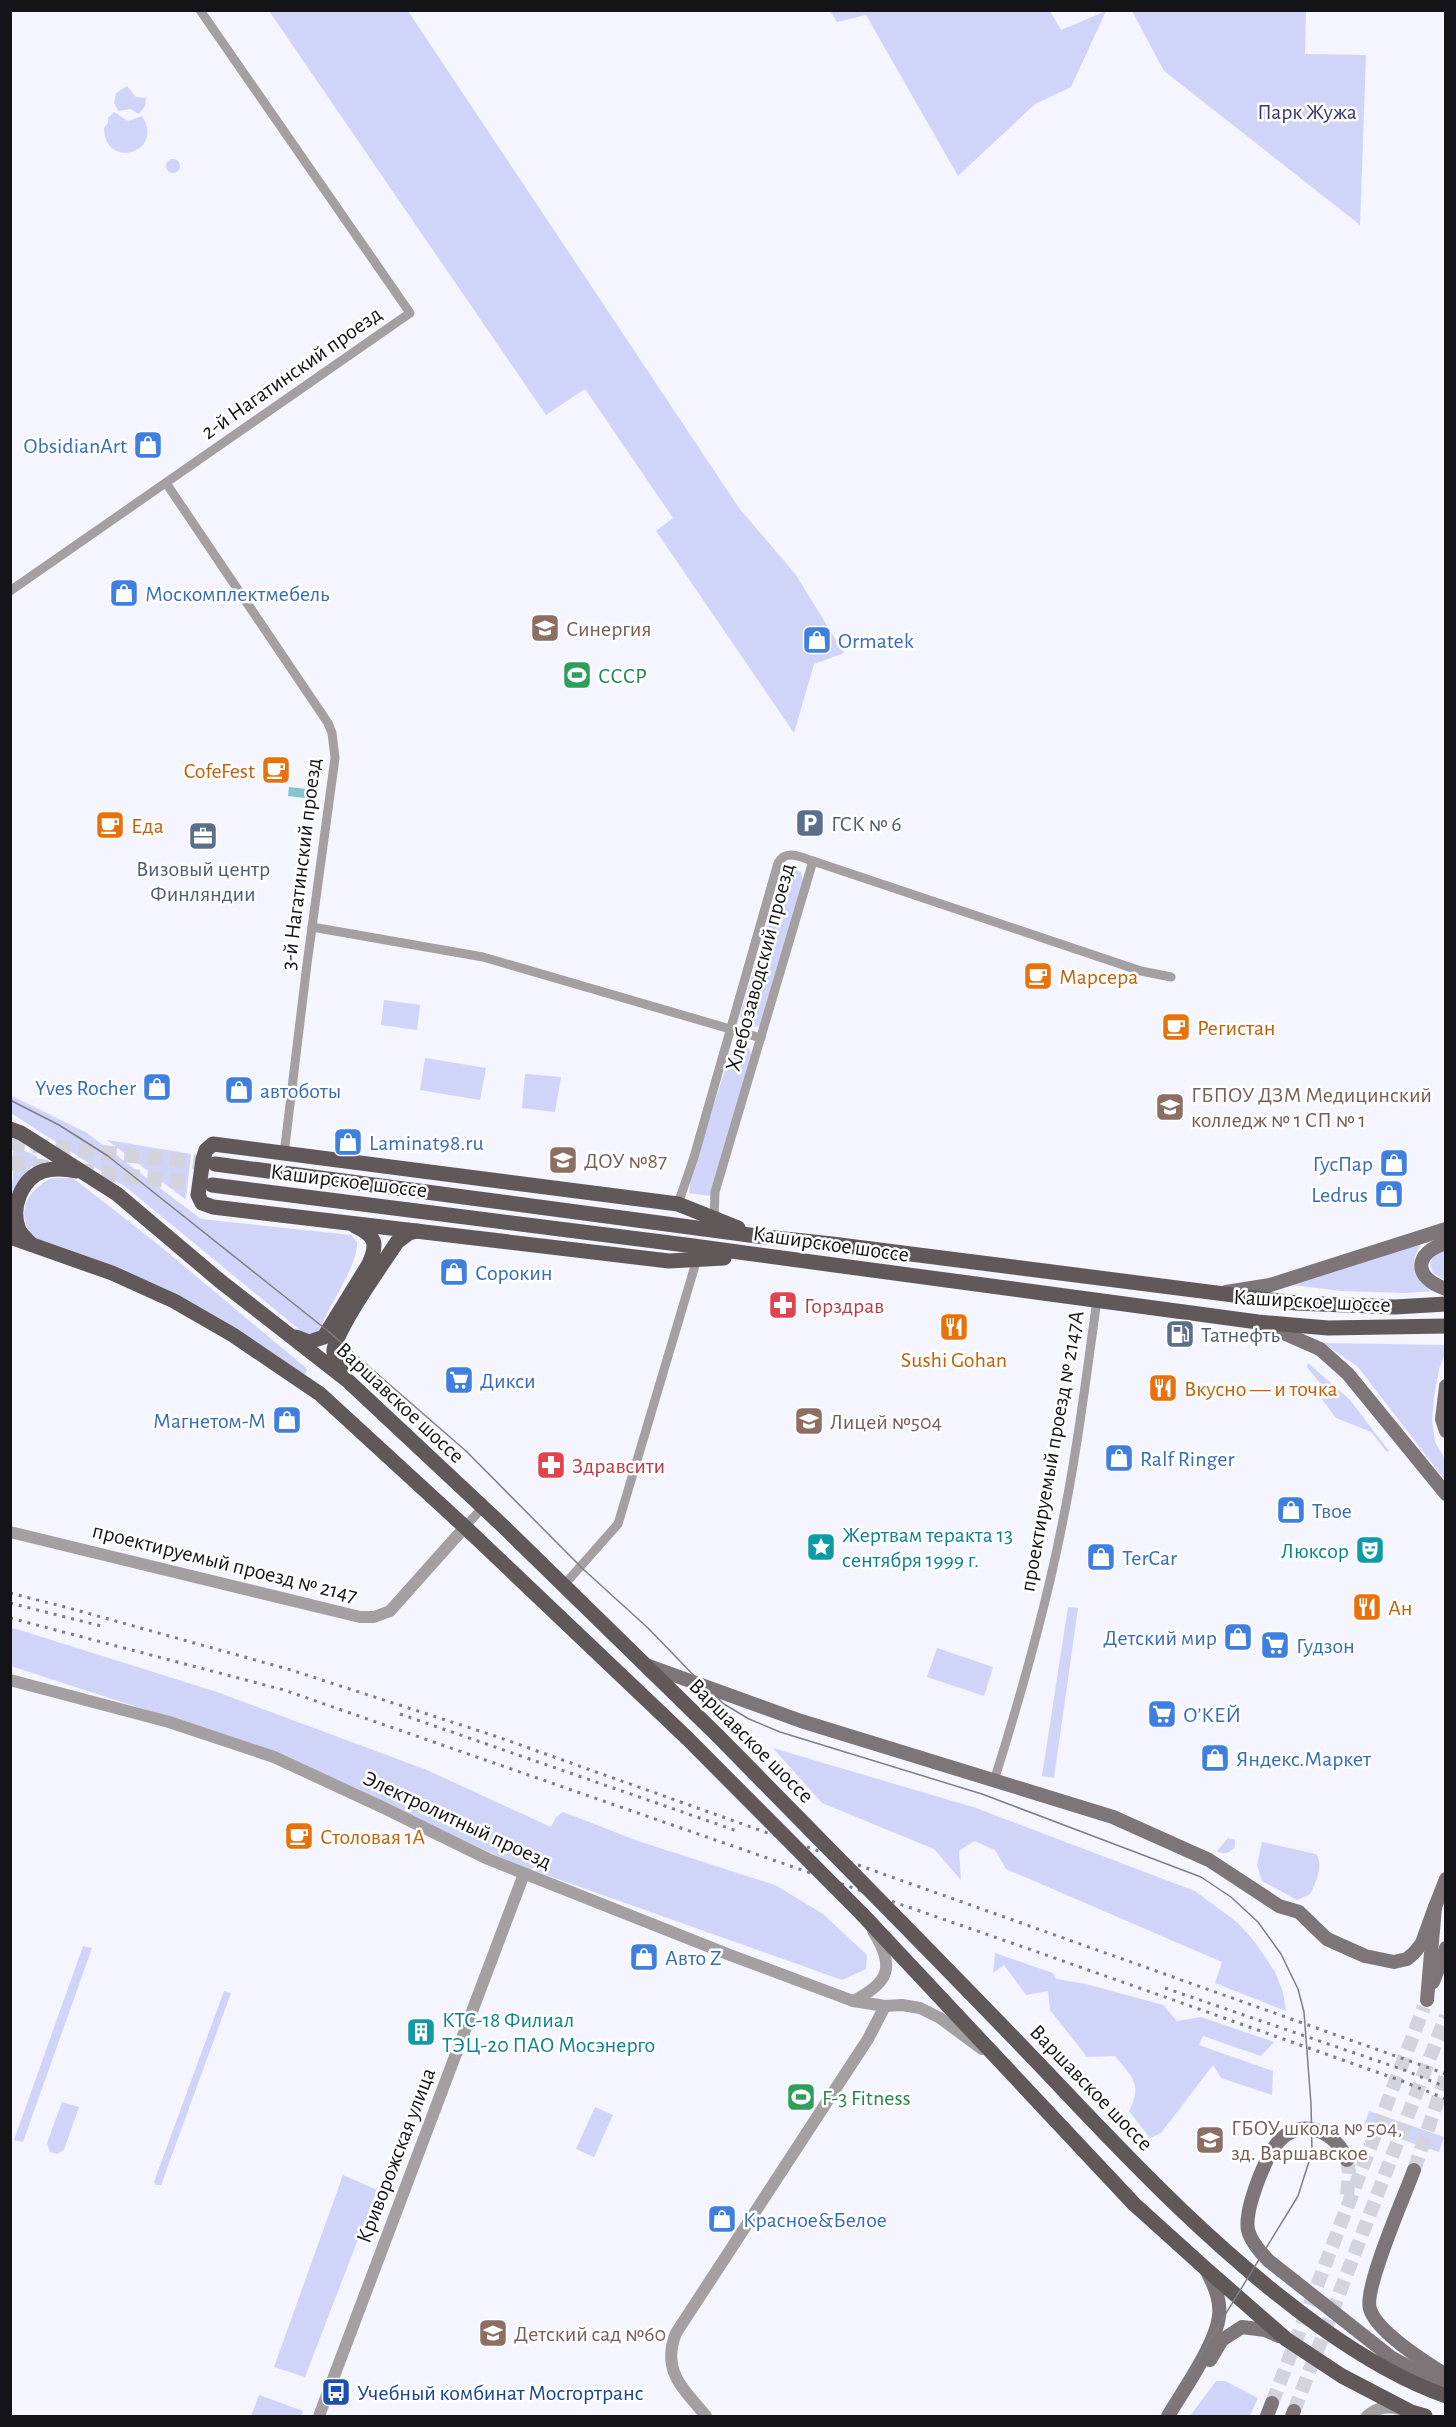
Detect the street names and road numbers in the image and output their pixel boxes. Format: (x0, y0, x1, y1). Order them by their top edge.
street label: 2-й Нагатинский проезд (197, 302, 386, 443)
street label: 3-й Нагатинский проезд (277, 757, 325, 971)
street label: Хлебозаводский проезд (722, 861, 798, 1074)
street label: Каширское шоссе (269, 1160, 428, 1202)
street label: Каширское шоссе (751, 1222, 910, 1266)
street label: Каширское шоссе (1233, 1286, 1391, 1316)
street label: проектируемый проезд № 2147А (1016, 1309, 1088, 1593)
street label: Варшавское шоссе (332, 1338, 469, 1467)
street label: проектируемый проезд № 2147 (90, 1519, 359, 1607)
street label: Варшавское шоссе (685, 1674, 818, 1807)
street label: Электролитный проезд (360, 1767, 555, 1873)
street label: Варшавское шоссе (1026, 2020, 1157, 2155)
street label: Криворожская улица (352, 2065, 439, 2246)

